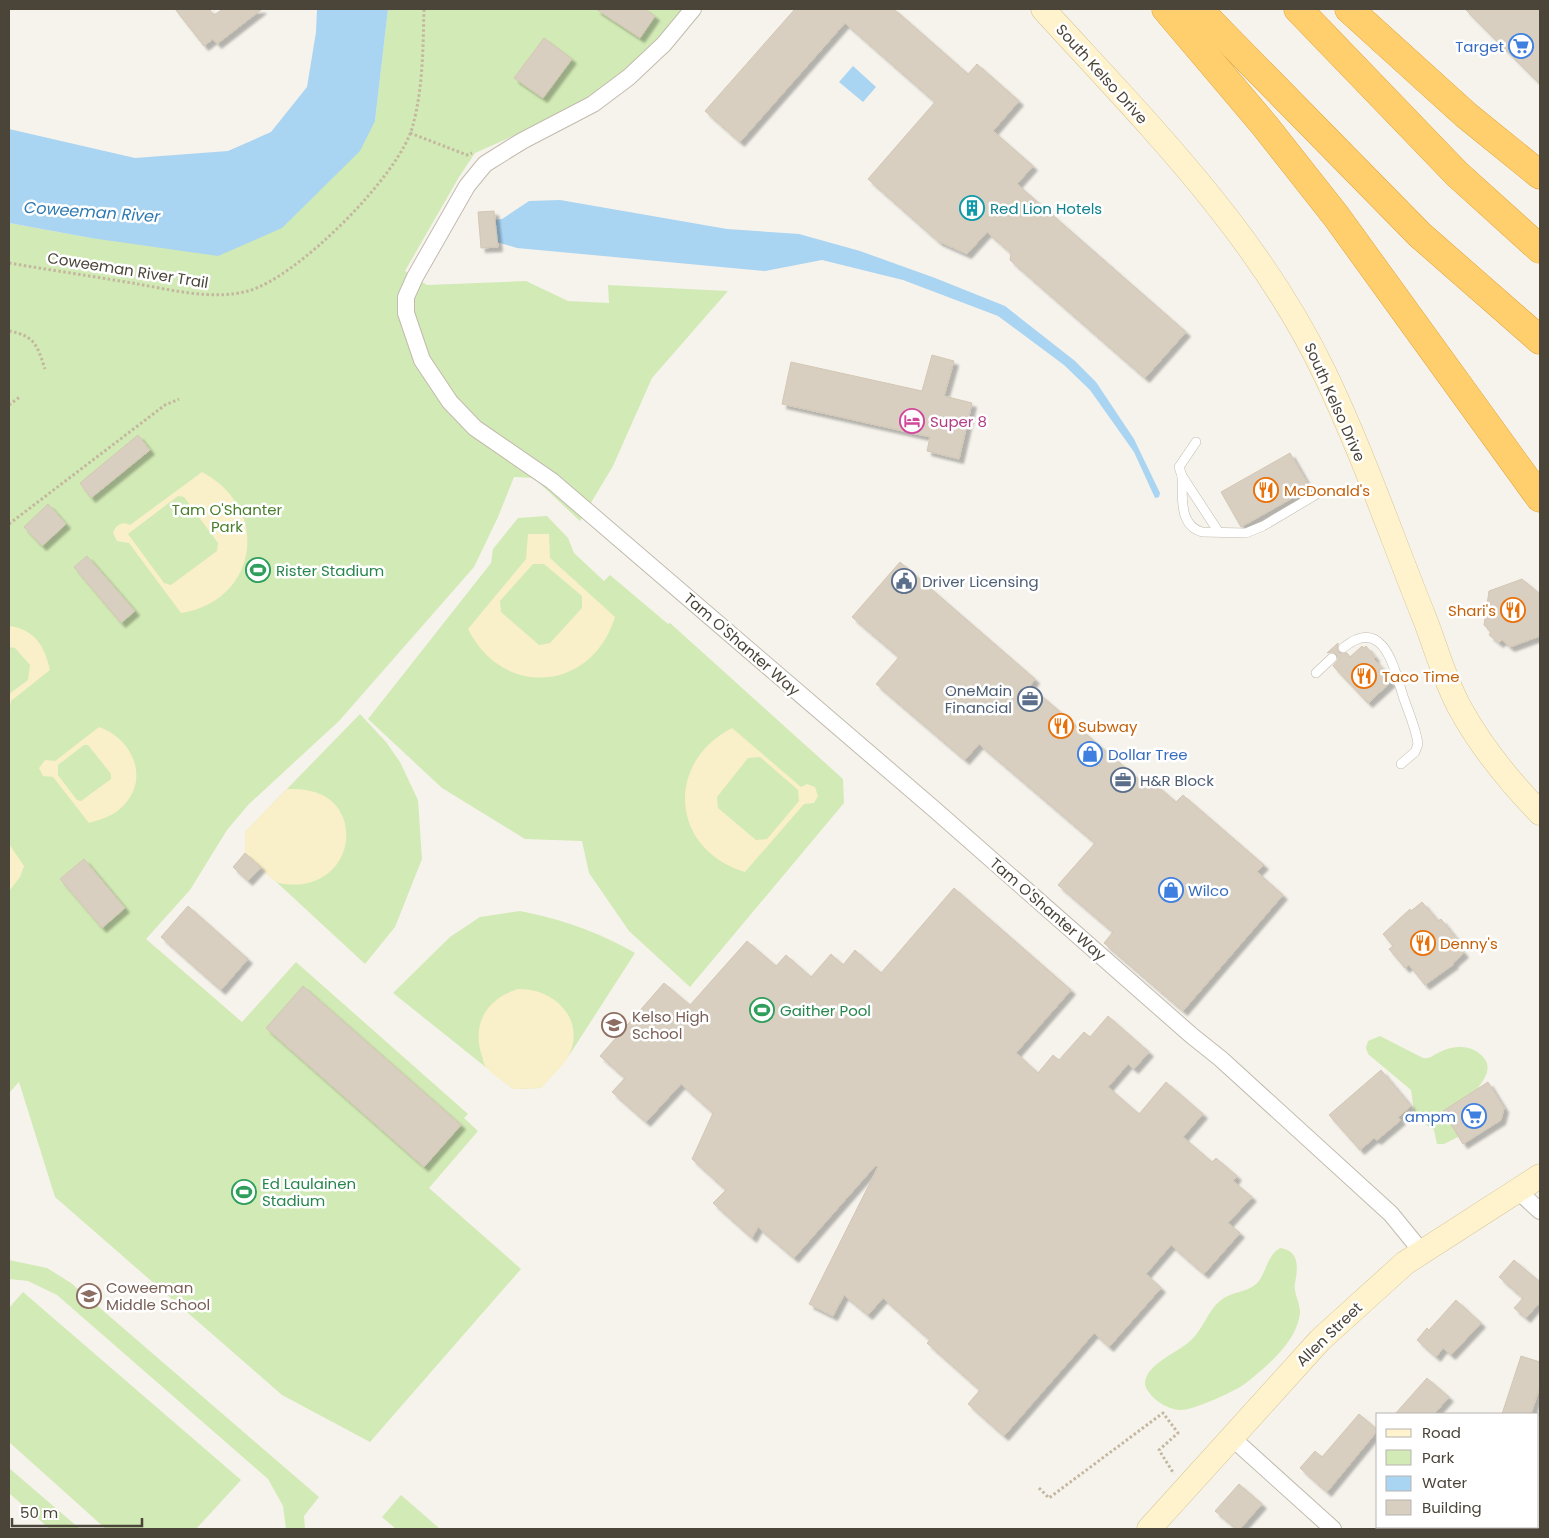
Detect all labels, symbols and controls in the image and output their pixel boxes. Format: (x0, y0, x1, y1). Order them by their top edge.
street label: South Kelso Drive (1051, 19, 1153, 129)
supermarket icon: Target (1508, 33, 1534, 59)
place label: Target (1455, 36, 1504, 57)
building icon: Red Lion Hotels (959, 195, 985, 221)
water label: Coweeman River (23, 196, 162, 228)
place label: Red Lion Hotels (990, 198, 1102, 219)
street label: Coweeman River Trail (46, 247, 210, 293)
street label: South Kelso Drive (1299, 339, 1371, 465)
hotel icon: Super 8 (899, 408, 925, 434)
place label: Super 8 (930, 411, 987, 432)
restaurant icon: McDonald's (1253, 477, 1279, 503)
place label: McDonald's (1284, 480, 1370, 501)
park label: Tam O'Shanter Park (172, 499, 283, 537)
sports icon: Rister Stadium (245, 557, 271, 583)
place label: Rister Stadium (276, 560, 384, 581)
public building icon: Driver Licensing (891, 568, 917, 594)
place label: Driver Licensing (922, 571, 1039, 592)
street label: Tam O'Shanter Way (679, 588, 805, 701)
restaurant icon: Shari's (1500, 597, 1526, 623)
place label: Shari's (1448, 600, 1496, 621)
restaurant icon: Taco Time (1351, 663, 1377, 689)
place label: Taco Time (1382, 666, 1460, 687)
place label: OneMain Financial (945, 680, 1012, 718)
office icon: OneMain Financial (1017, 686, 1043, 712)
restaurant icon: Subway (1048, 713, 1074, 739)
place label: Subway (1078, 716, 1138, 737)
shop icon: Dollar Tree (1077, 741, 1103, 767)
place label: Dollar Tree (1108, 744, 1188, 765)
office icon: H&R Block (1110, 767, 1136, 793)
place label: H&R Block (1140, 770, 1214, 791)
street label: Tam O'Shanter Way (985, 853, 1111, 966)
shop icon: Wilco (1158, 877, 1184, 903)
place label: Wilco (1188, 880, 1229, 901)
restaurant icon: Denny's (1410, 930, 1436, 956)
place label: Denny's (1440, 933, 1498, 954)
sports icon: Gaither Pool (749, 997, 775, 1023)
place label: Gaither Pool (780, 1000, 871, 1021)
place label: Kelso High School (632, 1006, 709, 1044)
school or university icon: Kelso High School (601, 1012, 627, 1038)
supermarket icon: ampm (1461, 1103, 1487, 1129)
place label: ampm (1405, 1106, 1456, 1127)
place label: Ed Laulainen Stadium (262, 1173, 356, 1211)
sports icon: Ed Laulainen Stadium (231, 1179, 257, 1205)
place label: Coweeman Middle School (106, 1277, 210, 1315)
school or university icon: Coweeman Middle School (76, 1283, 102, 1309)
street label: Allen Street (1291, 1297, 1367, 1371)
legend (1376, 1413, 1539, 1528)
text: Road (1422, 1422, 1461, 1443)
text: Park (1422, 1447, 1454, 1468)
text: Water (1422, 1472, 1468, 1493)
scale bar (12, 1496, 142, 1528)
text: Building (1422, 1497, 1482, 1518)
text: 50 m (20, 1502, 58, 1523)

